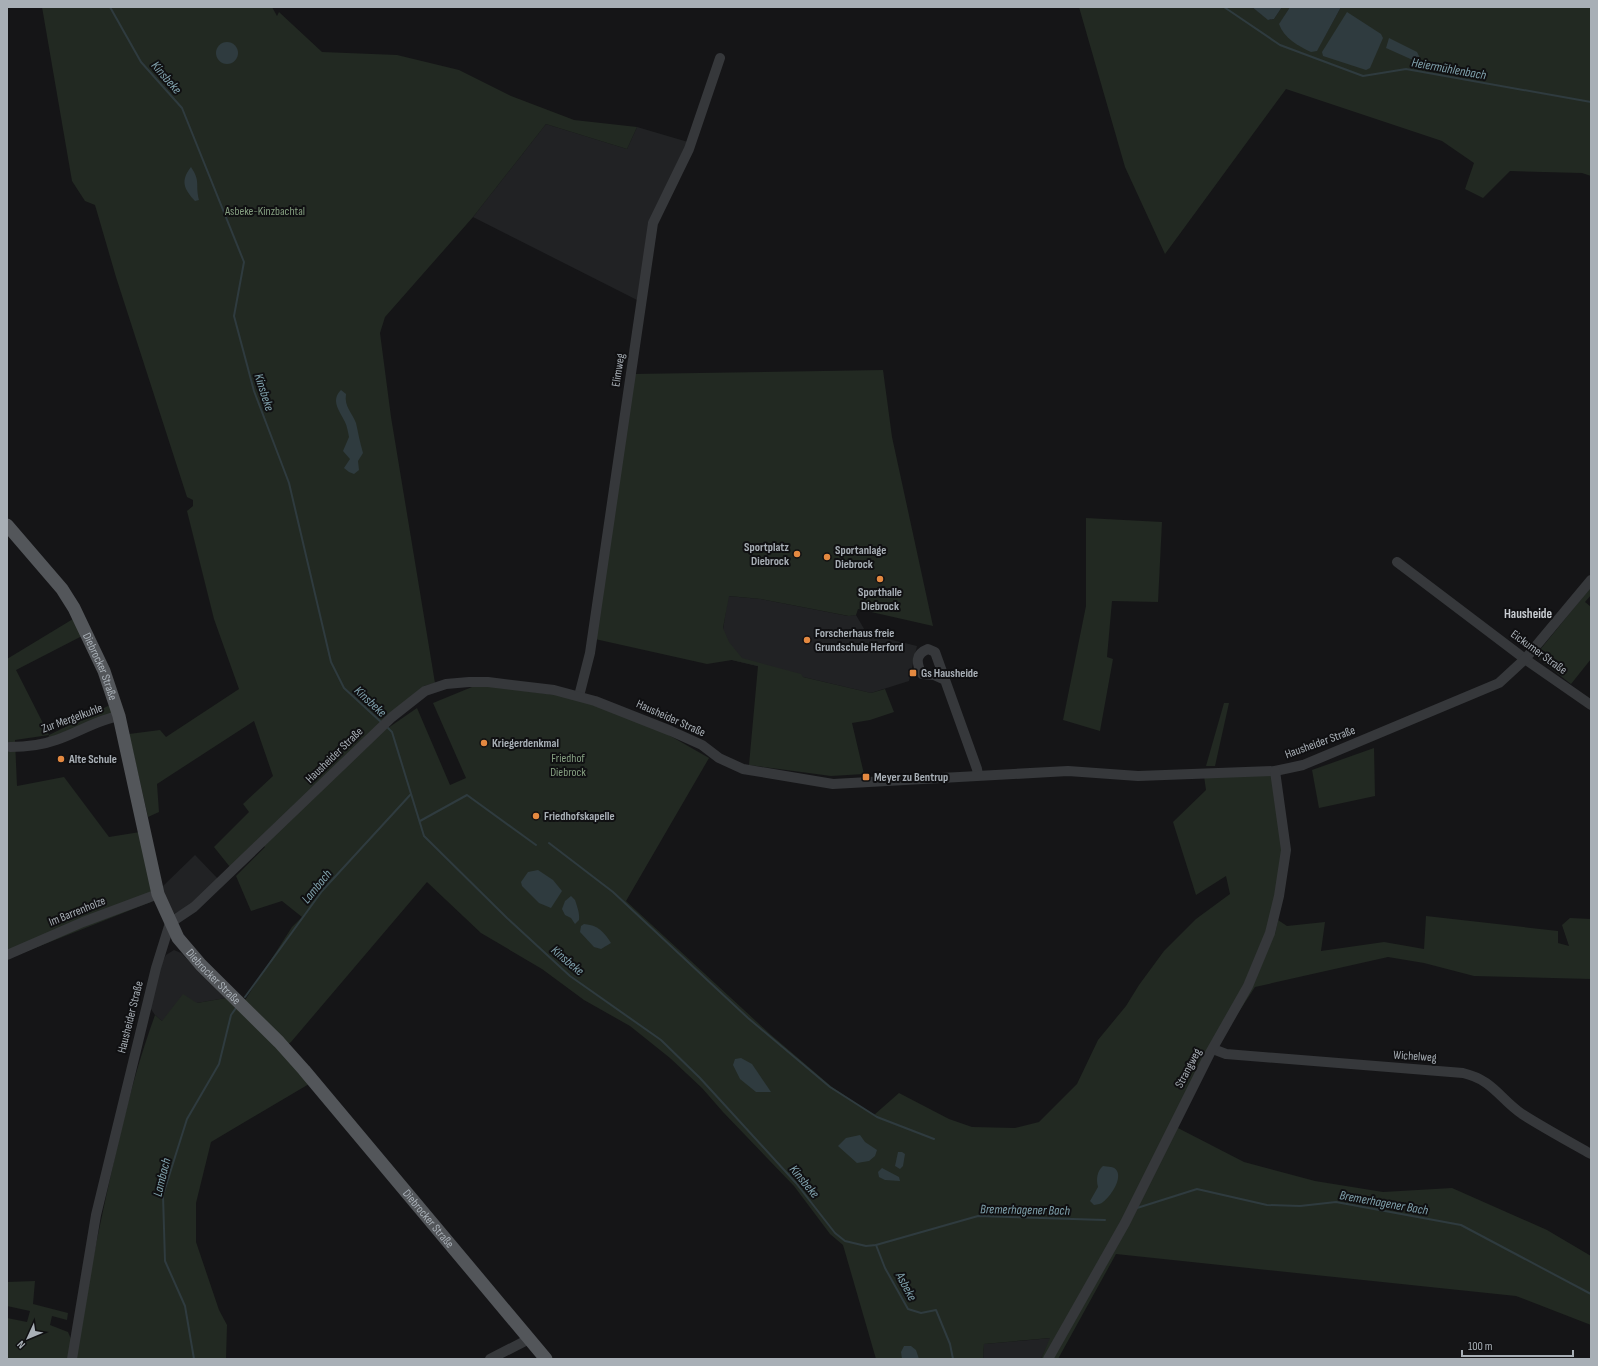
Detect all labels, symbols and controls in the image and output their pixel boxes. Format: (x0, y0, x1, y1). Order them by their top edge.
water label: Heiermühlenbach (1410, 55, 1488, 84)
water label: Kinsbeke (148, 58, 185, 97)
park label: Asbeke-Kinzbachtal (224, 204, 305, 219)
street label: Elimweg (608, 352, 629, 388)
water label: Kinsbeke (251, 372, 278, 413)
place label: Sportplatz Diebrock (744, 540, 789, 569)
place label: Sportanlage Diebrock (835, 543, 886, 572)
marker: Sportplatz Diebrock (792, 549, 802, 559)
marker: Sportanlage Diebrock (822, 552, 832, 562)
marker: Sporthalle Diebrock (875, 574, 885, 584)
place label: Sporthalle Diebrock (858, 585, 902, 614)
district label: Hausheide (1504, 606, 1552, 622)
place label: Forscherhaus freie Grundschule Herford (815, 626, 904, 655)
street label: Eickumer Straße (1508, 627, 1570, 678)
street label: Diebrocker Straße (79, 630, 120, 703)
marker: Forscherhaus freie Grundschule Herford (802, 635, 812, 645)
place label: Gs Hausheide (921, 666, 978, 681)
marker: Gs Hausheide (908, 668, 918, 678)
water label: Kinsbeke (351, 683, 390, 721)
street label: Hausheider Straße (634, 697, 708, 740)
street label: Zur Mergelkuhle (40, 700, 105, 736)
street label: Hausheider Straße (1283, 723, 1358, 762)
street label: Hausheider Straße (303, 724, 366, 786)
place label: Kriegerdenkmal (492, 736, 559, 751)
marker: Kriegerdenkmal (479, 738, 489, 748)
park label: Friedhof Diebrock (550, 751, 586, 780)
place label: Alte Schule (68, 752, 117, 767)
marker: Alte Schule (56, 754, 66, 764)
place label: Meyer zu Bentrup (874, 770, 948, 785)
marker: Meyer zu Bentrup (861, 772, 871, 782)
place label: Friedhofskapelle (544, 809, 615, 824)
marker: Friedhofskapelle (531, 811, 541, 821)
water label: Lambach (298, 866, 336, 907)
street label: Im Barrenholze (47, 893, 108, 930)
water label: Kinsbeke (548, 942, 587, 979)
street label: Diebrocker Straße (182, 946, 244, 1008)
street label: Hausheider Straße (114, 979, 147, 1055)
street label: Strangweg (1172, 1046, 1205, 1091)
street label: Wichelweg (1393, 1048, 1437, 1066)
water label: Lambach (149, 1156, 175, 1198)
water label: Kinsbeke (786, 1162, 823, 1201)
street label: Diebrocker Straße (399, 1186, 457, 1252)
water label: Bremerhagener Bach (1338, 1187, 1430, 1219)
water label: Bremerhagener Bach (980, 1201, 1071, 1219)
water label: Asbeke (892, 1269, 920, 1304)
north arrow (8, 1318, 48, 1358)
scale bar (1462, 1332, 1573, 1358)
text: N (14, 1338, 28, 1351)
text: 100 m (1468, 1339, 1493, 1354)

